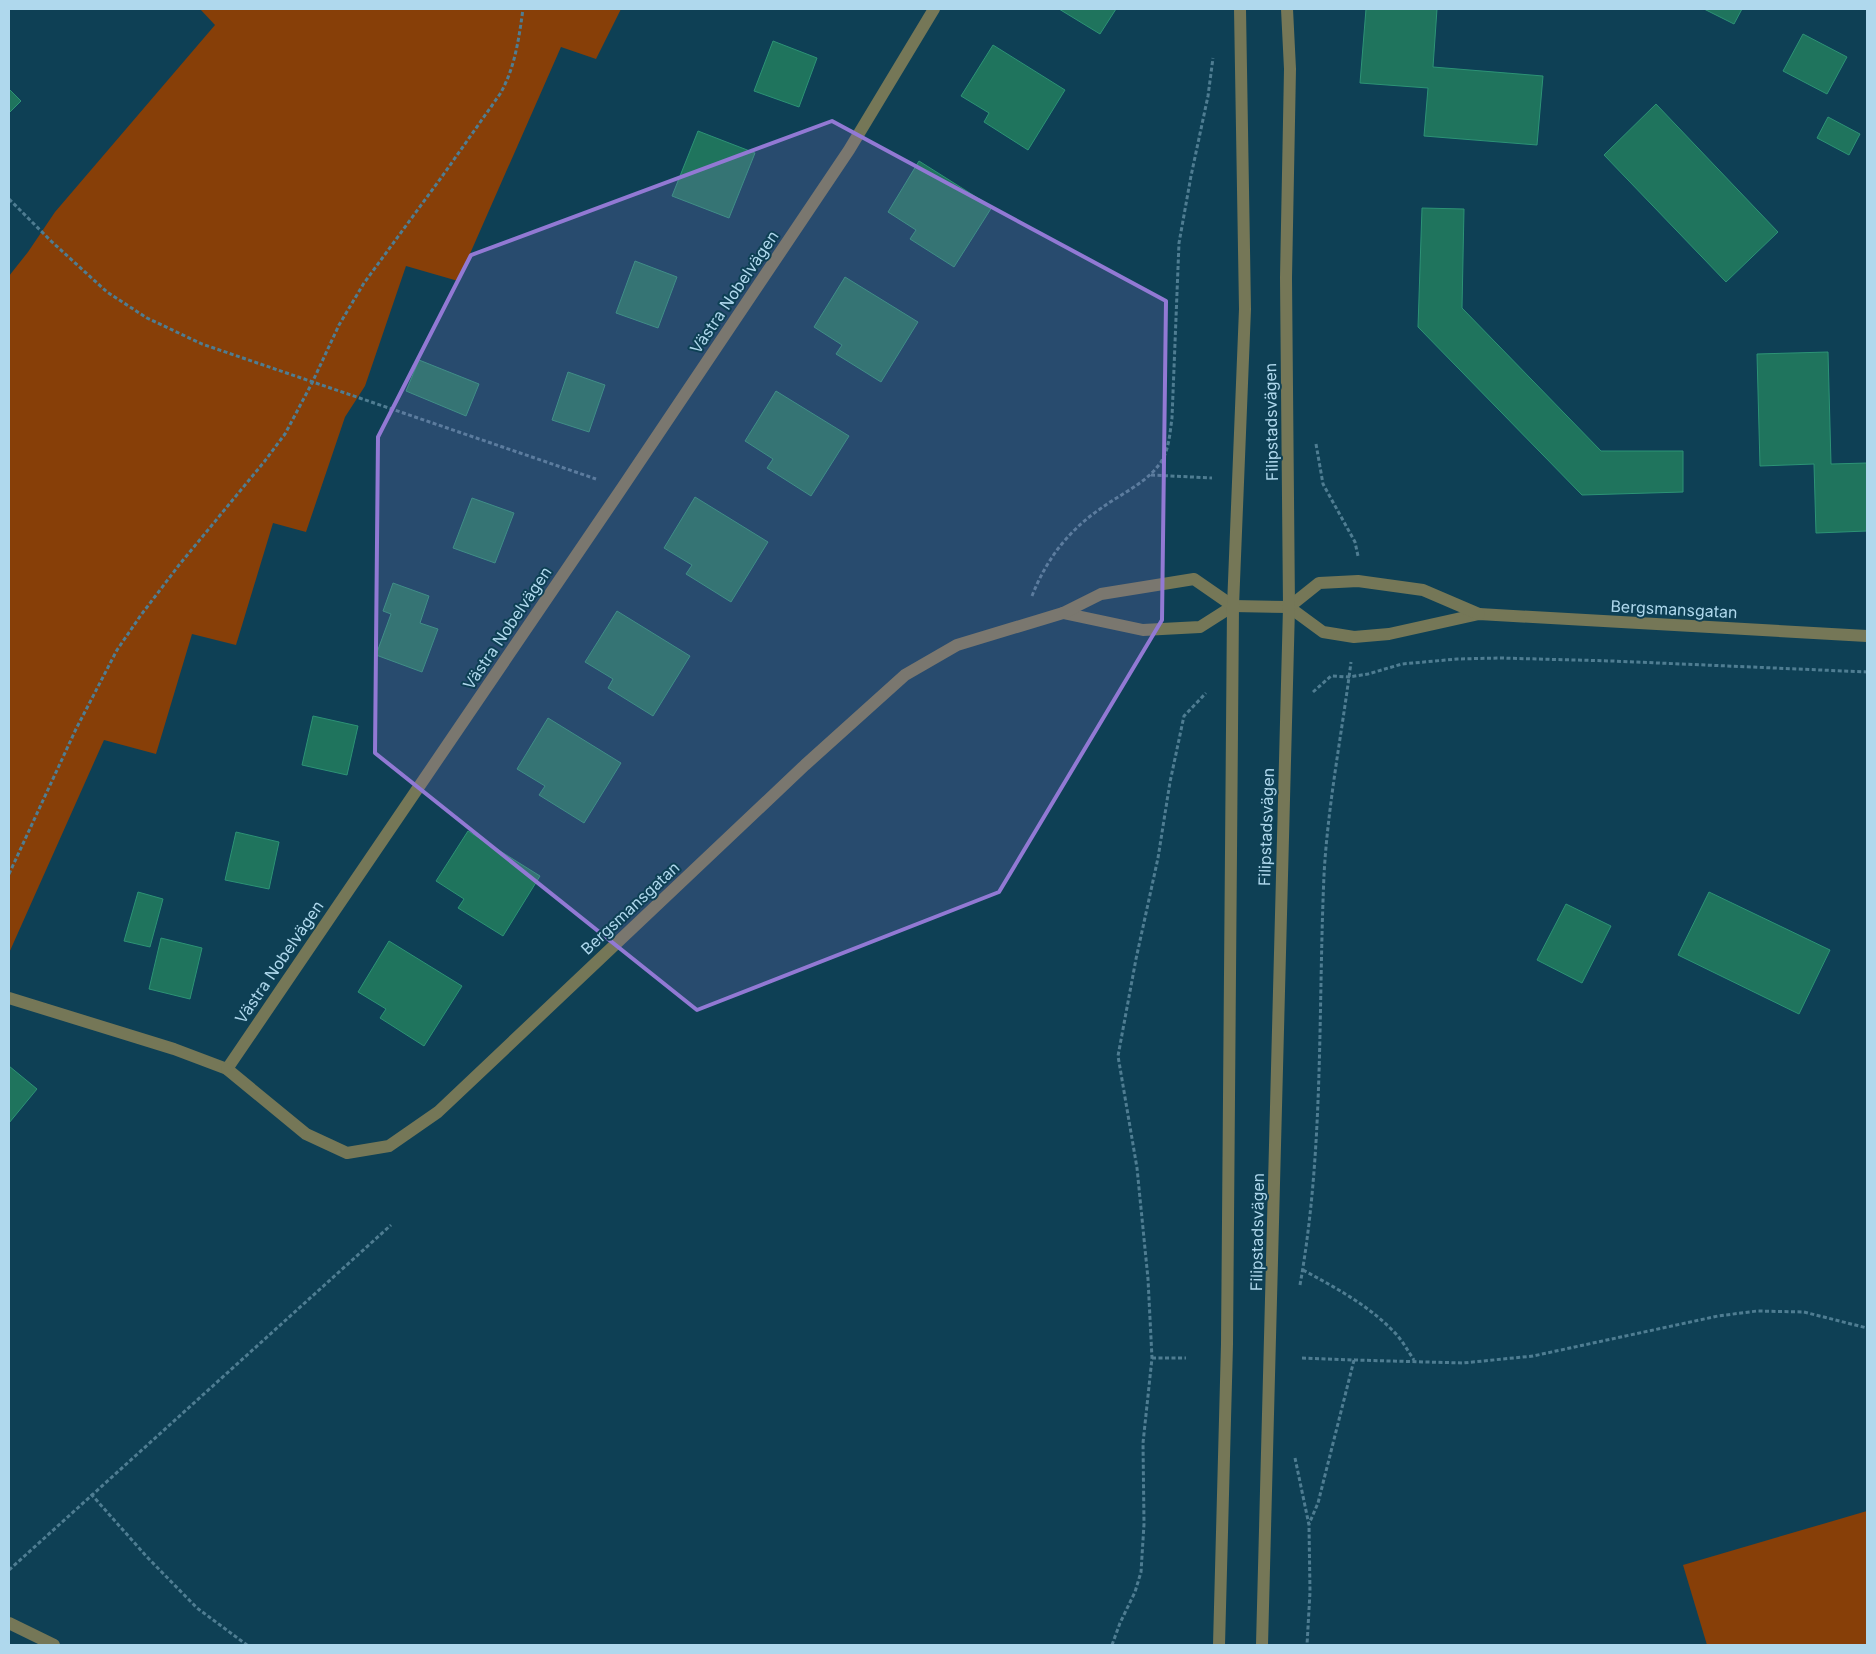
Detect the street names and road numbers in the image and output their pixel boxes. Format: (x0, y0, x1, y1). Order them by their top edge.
street label: Västra Nobelvägen (686, 227, 782, 357)
street label: Filipstadsvägen (1260, 363, 1282, 481)
street label: Västra Nobelvägen (459, 563, 555, 693)
street label: Bergsmansgatan (1610, 596, 1738, 622)
street label: Filipstadsvägen (1254, 768, 1278, 886)
street label: Bergsmansgatan (577, 857, 683, 959)
street label: Västra Nobelvägen (231, 897, 327, 1027)
street label: Filipstadsvägen (1246, 1173, 1268, 1291)

